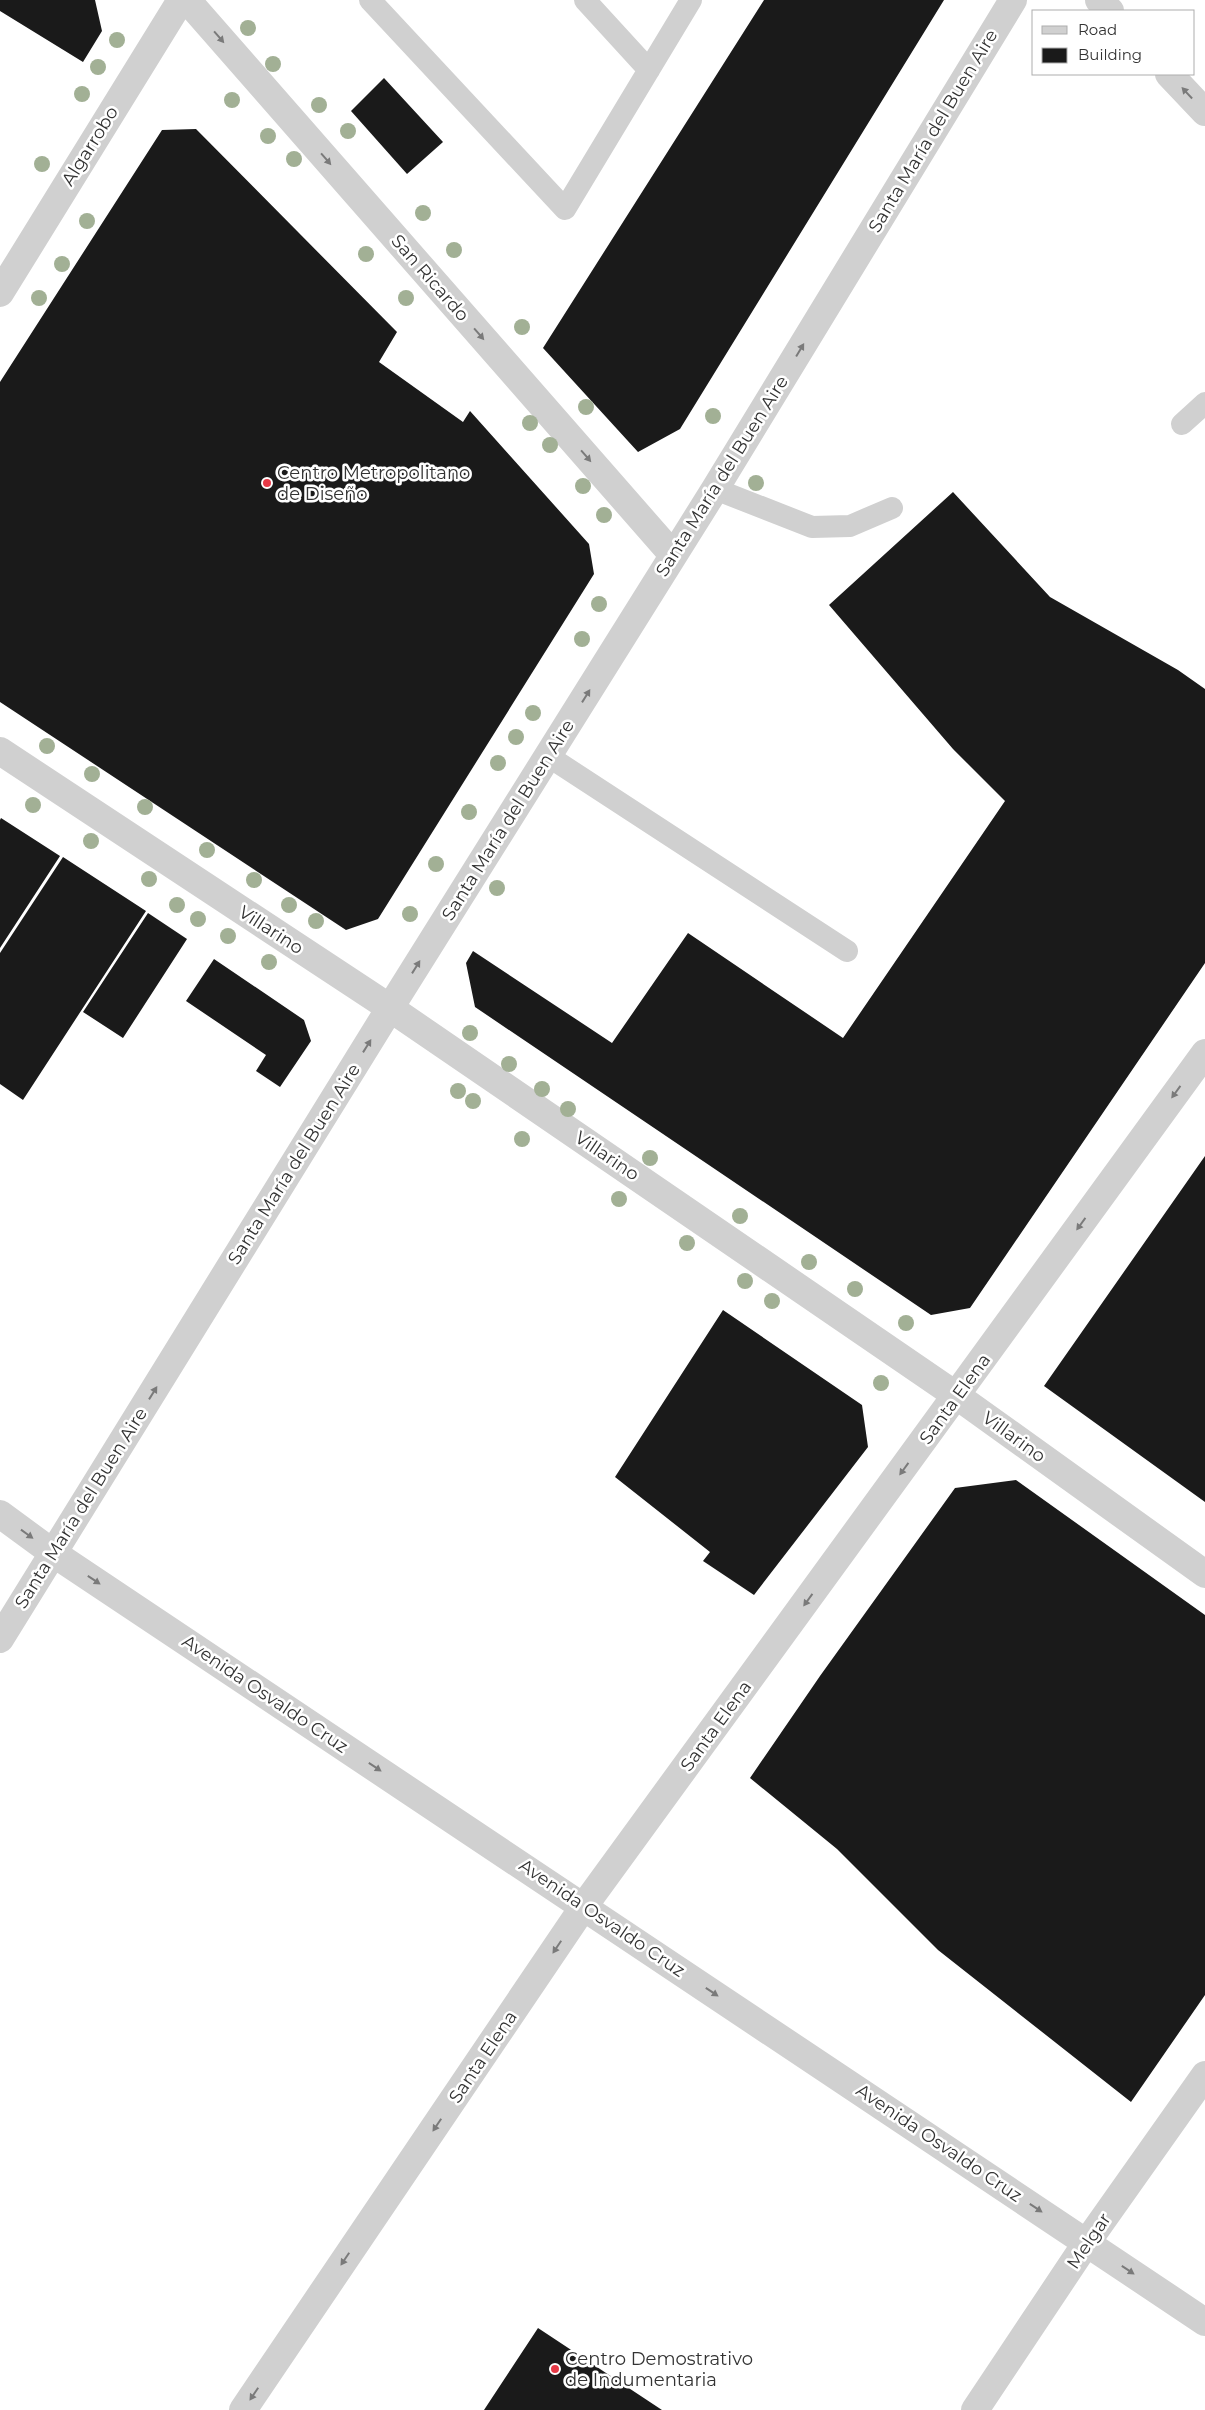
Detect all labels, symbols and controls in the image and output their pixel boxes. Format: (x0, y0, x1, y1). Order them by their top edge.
legend (1032, 10, 1195, 75)
text: Road (1078, 20, 1117, 39)
street label: Santa María del Buen Aire (864, 25, 1002, 236)
one-way arrow (214, 30, 225, 43)
text: Building (1078, 45, 1142, 64)
one-way arrow (1181, 87, 1193, 99)
street label: Algarrobo (57, 102, 123, 190)
one-way arrow (321, 152, 332, 165)
street label: San Ricardo (386, 230, 474, 326)
one-way arrow (474, 327, 485, 340)
one-way arrow (795, 344, 804, 357)
street label: Santa María del Buen Aire (651, 371, 793, 581)
one-way arrow (581, 450, 592, 463)
place label: Centro Metropolitano de Diseño (277, 462, 470, 505)
marker: Centro Metropolitano de Diseño (261, 477, 273, 489)
one-way arrow (581, 689, 590, 702)
street label: Santa María del Buen Aire (437, 715, 579, 925)
street label: Villarino (234, 901, 308, 959)
one-way arrow (411, 960, 421, 974)
one-way arrow (362, 1039, 372, 1052)
street label: Santa María del Buen Aire (223, 1059, 365, 1269)
one-way arrow (1171, 1085, 1182, 1098)
street label: Villarino (571, 1127, 643, 1185)
one-way arrow (1076, 1217, 1087, 1230)
street label: Santa Elena (915, 1349, 995, 1449)
one-way arrow (148, 1386, 157, 1399)
street label: Santa María del Buen Aire (10, 1403, 152, 1613)
street label: Villarino (978, 1407, 1050, 1467)
one-way arrow (899, 1462, 909, 1476)
one-way arrow (20, 1529, 34, 1539)
one-way arrow (87, 1575, 101, 1585)
one-way arrow (803, 1593, 813, 1607)
street label: Avenida Osvaldo Cruz (178, 1630, 352, 1758)
street label: Santa Elena (676, 1676, 756, 1776)
one-way arrow (368, 1762, 382, 1772)
street label: Avenida Osvaldo Cruz (515, 1854, 689, 1982)
one-way arrow (552, 1940, 562, 1953)
one-way arrow (706, 1987, 719, 1997)
street label: Santa Elena (444, 2007, 522, 2107)
street label: Avenida Osvaldo Cruz (852, 2079, 1026, 2207)
one-way arrow (432, 2118, 441, 2131)
one-way arrow (1030, 2204, 1043, 2213)
street label: Melgar (1062, 2209, 1116, 2273)
one-way arrow (341, 2252, 350, 2266)
one-way arrow (1121, 2265, 1134, 2275)
place label: Centro Demostrativo de Indumentaria (565, 2348, 753, 2391)
marker: Centro Demostrativo de Indumentaria (549, 2363, 561, 2375)
one-way arrow (249, 2387, 259, 2401)

